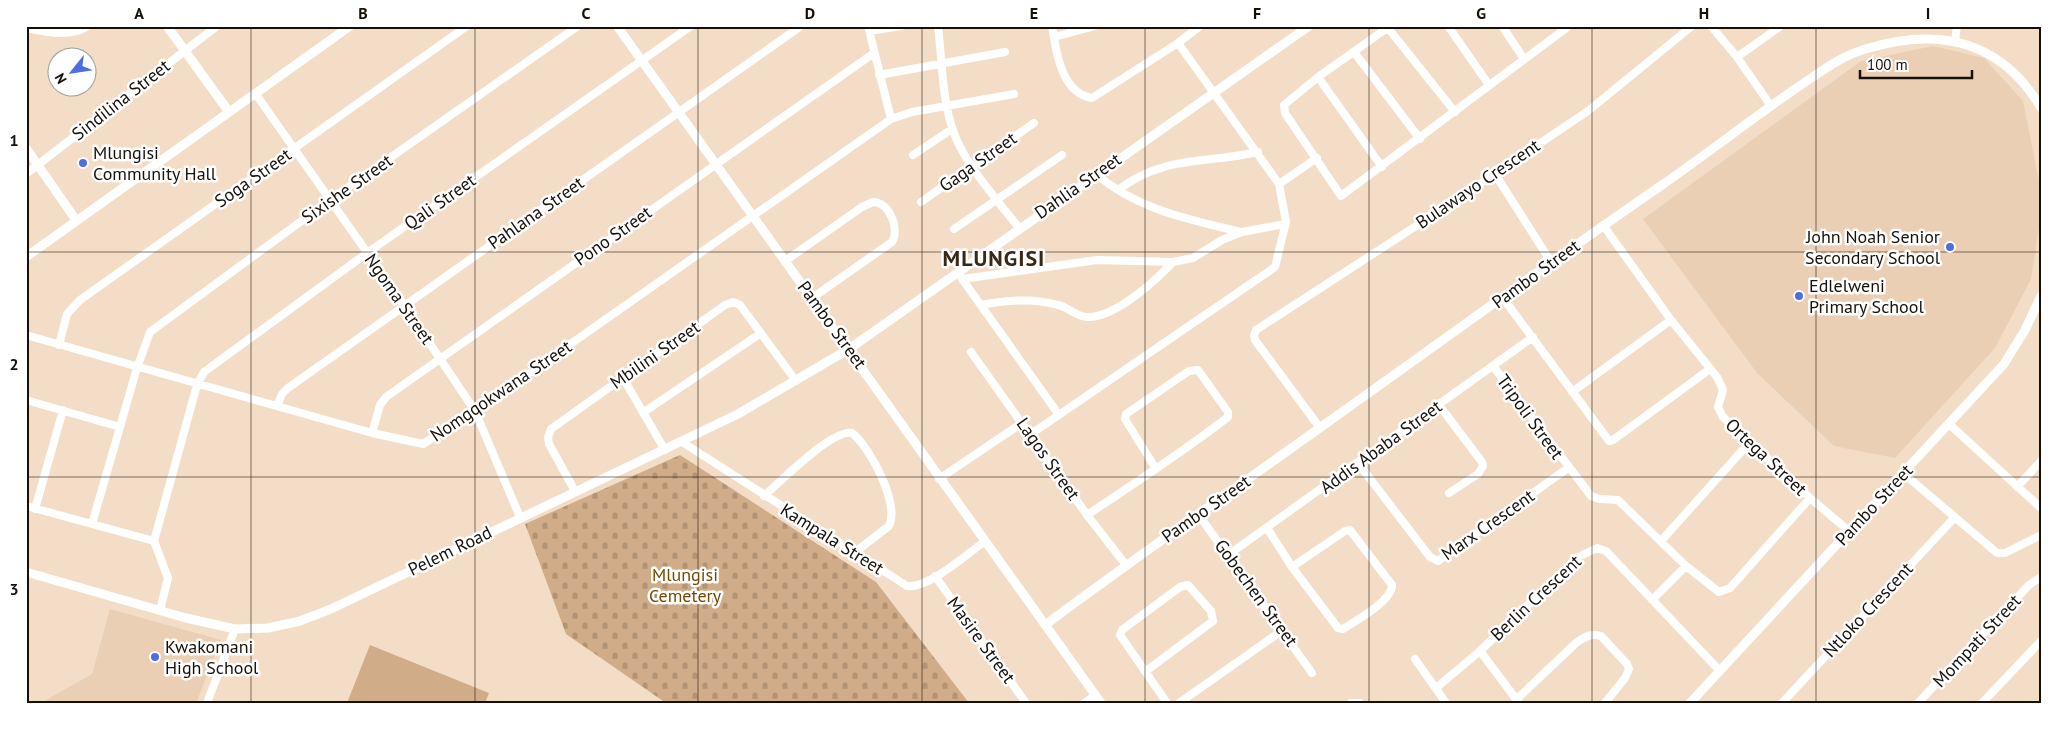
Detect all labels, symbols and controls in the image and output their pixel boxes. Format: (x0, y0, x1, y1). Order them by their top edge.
text: A (134, 3, 144, 23)
text: B (358, 3, 368, 23)
text: C (582, 3, 591, 23)
text: D (805, 3, 815, 23)
text: E (1030, 3, 1038, 23)
text: F (1253, 3, 1261, 23)
text: G (1476, 3, 1486, 23)
text: H (1699, 3, 1709, 23)
text: I (1926, 3, 1930, 23)
north arrow (48, 48, 98, 98)
scale bar (1860, 48, 1972, 80)
street label: Sindilina Street (67, 54, 174, 145)
text: 100 m (1867, 55, 1908, 74)
text: N (51, 70, 71, 87)
street label: Gaga Street (935, 127, 1021, 197)
text: 1 (9, 130, 19, 150)
street label: Bulawayo Crescent (1411, 134, 1544, 234)
place label: Mlungisi Community Hall (93, 141, 217, 185)
street label: Soga Street (210, 143, 296, 212)
street label: Dahlia Street (1030, 147, 1125, 224)
street label: Sixishe Street (297, 149, 397, 228)
marker: Mlungisi Community Hall (77, 157, 89, 169)
street label: Qali Street (399, 169, 480, 235)
street label: Pahlana Street (483, 171, 588, 254)
street label: Pono Street (570, 201, 656, 271)
place label: John Noah Senior Secondary School (1805, 225, 1941, 269)
street label: Pambo Street (1487, 234, 1584, 313)
marker: John Noah Senior Secondary School (1944, 241, 1956, 253)
district label: MLUNGISI (943, 244, 1045, 272)
street label: Ngoma Street (360, 249, 439, 349)
place label: Edlelweni Primary School (1809, 274, 1924, 318)
street label: Pambo Street (793, 276, 872, 373)
marker: Edlelweni Primary School (1793, 290, 1805, 302)
street label: Mbilini Street (605, 315, 704, 394)
street label: Nomgqokwana Street (426, 335, 576, 446)
text: 2 (9, 354, 19, 374)
street label: Tripoli Street (1492, 370, 1569, 464)
street label: Addis Ababa Street (1315, 395, 1446, 499)
street label: Lagos Street (1012, 413, 1085, 504)
street label: Ortega Street (1721, 413, 1812, 500)
street label: Pambo Street (1830, 459, 1917, 550)
street label: Pambo Street (1157, 470, 1255, 548)
street label: Marx Crescent (1437, 484, 1539, 565)
street label: Kampala Street (776, 498, 888, 580)
street label: Pelem Road (404, 520, 495, 581)
street label: Gobechen Street (1210, 535, 1303, 651)
street label: Berlin Crescent (1485, 550, 1586, 646)
street label: Ntloko Crescent (1818, 557, 1918, 662)
park label: Mlungisi Cemetery (649, 563, 722, 607)
text: 3 (9, 579, 19, 599)
street label: Mompati Street (1928, 589, 2026, 692)
street label: Masire Street (942, 592, 1021, 688)
place label: Kwakomani High School (165, 635, 259, 679)
marker: Kwakomani High School (149, 651, 161, 663)

